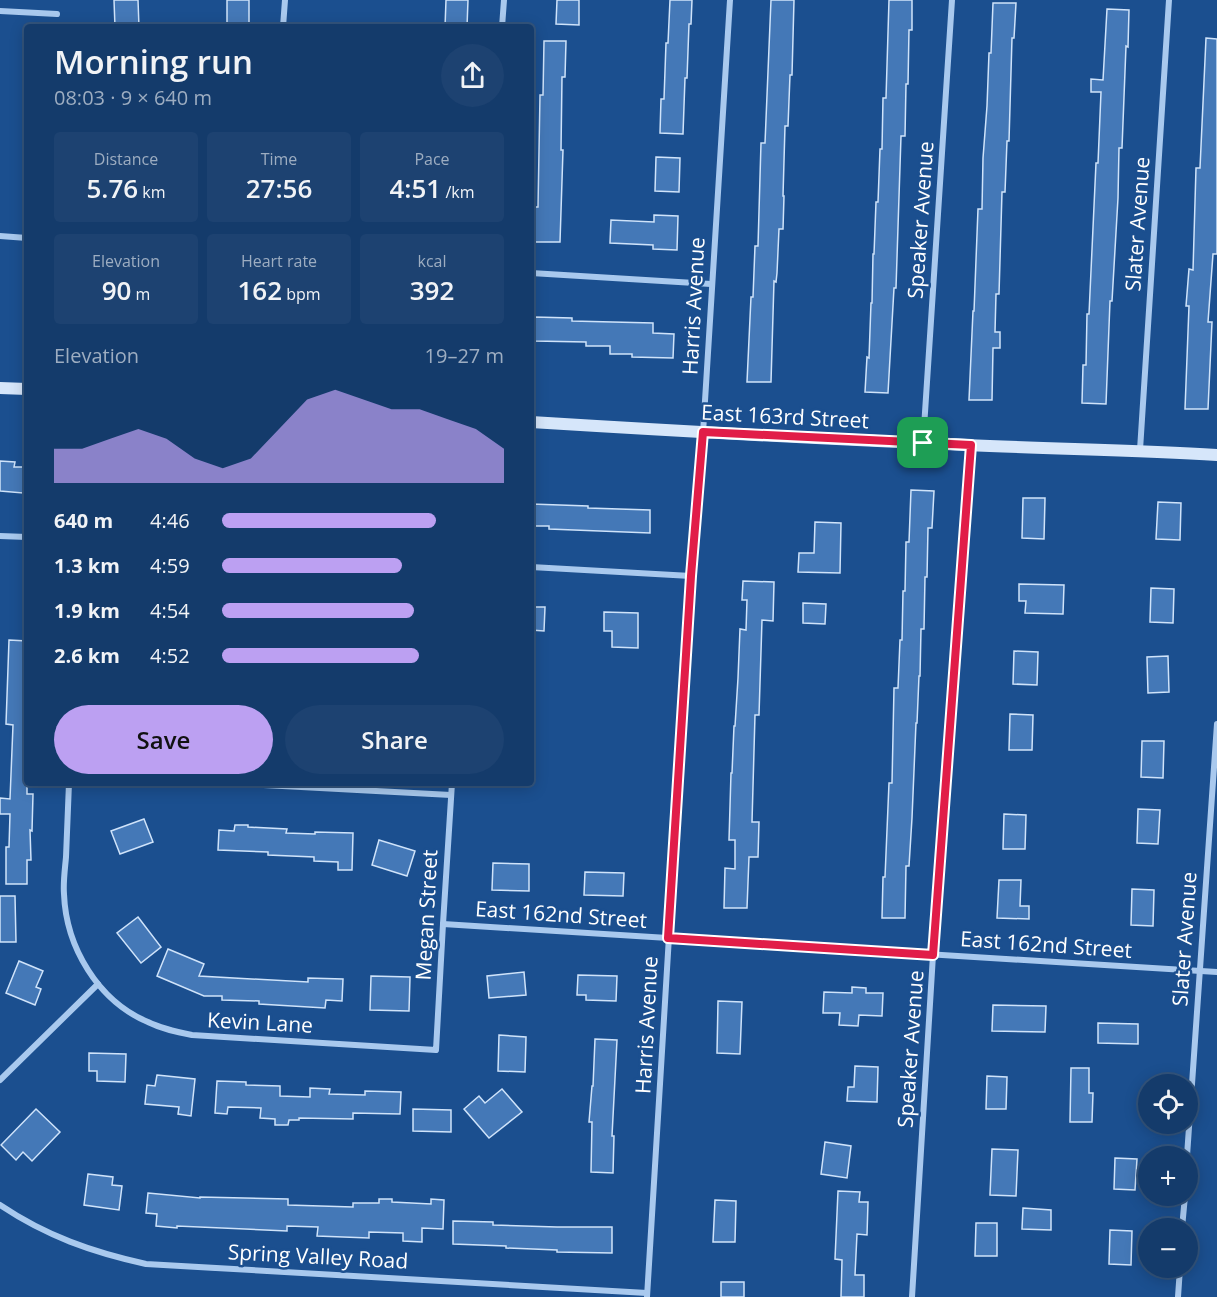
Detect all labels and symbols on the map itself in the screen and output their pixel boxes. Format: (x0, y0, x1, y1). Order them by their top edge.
street label: Speaker Avenue (901, 140, 939, 300)
street label: Slater Avenue (1118, 156, 1156, 292)
street label: Harris Avenue (675, 236, 711, 376)
street label: East 163rd Street (701, 398, 870, 434)
pin (897, 417, 948, 468)
street label: Megan Street (409, 849, 443, 981)
street label: Slater Avenue (1165, 871, 1203, 1007)
street label: East 162nd Street (474, 894, 648, 934)
street label: East 162nd Street (959, 924, 1133, 964)
street label: Harris Avenue (628, 955, 664, 1095)
street label: Speaker Avenue (891, 969, 929, 1129)
street label: Kevin Lane (206, 1005, 314, 1039)
street label: Spring Valley Road (227, 1237, 409, 1275)

